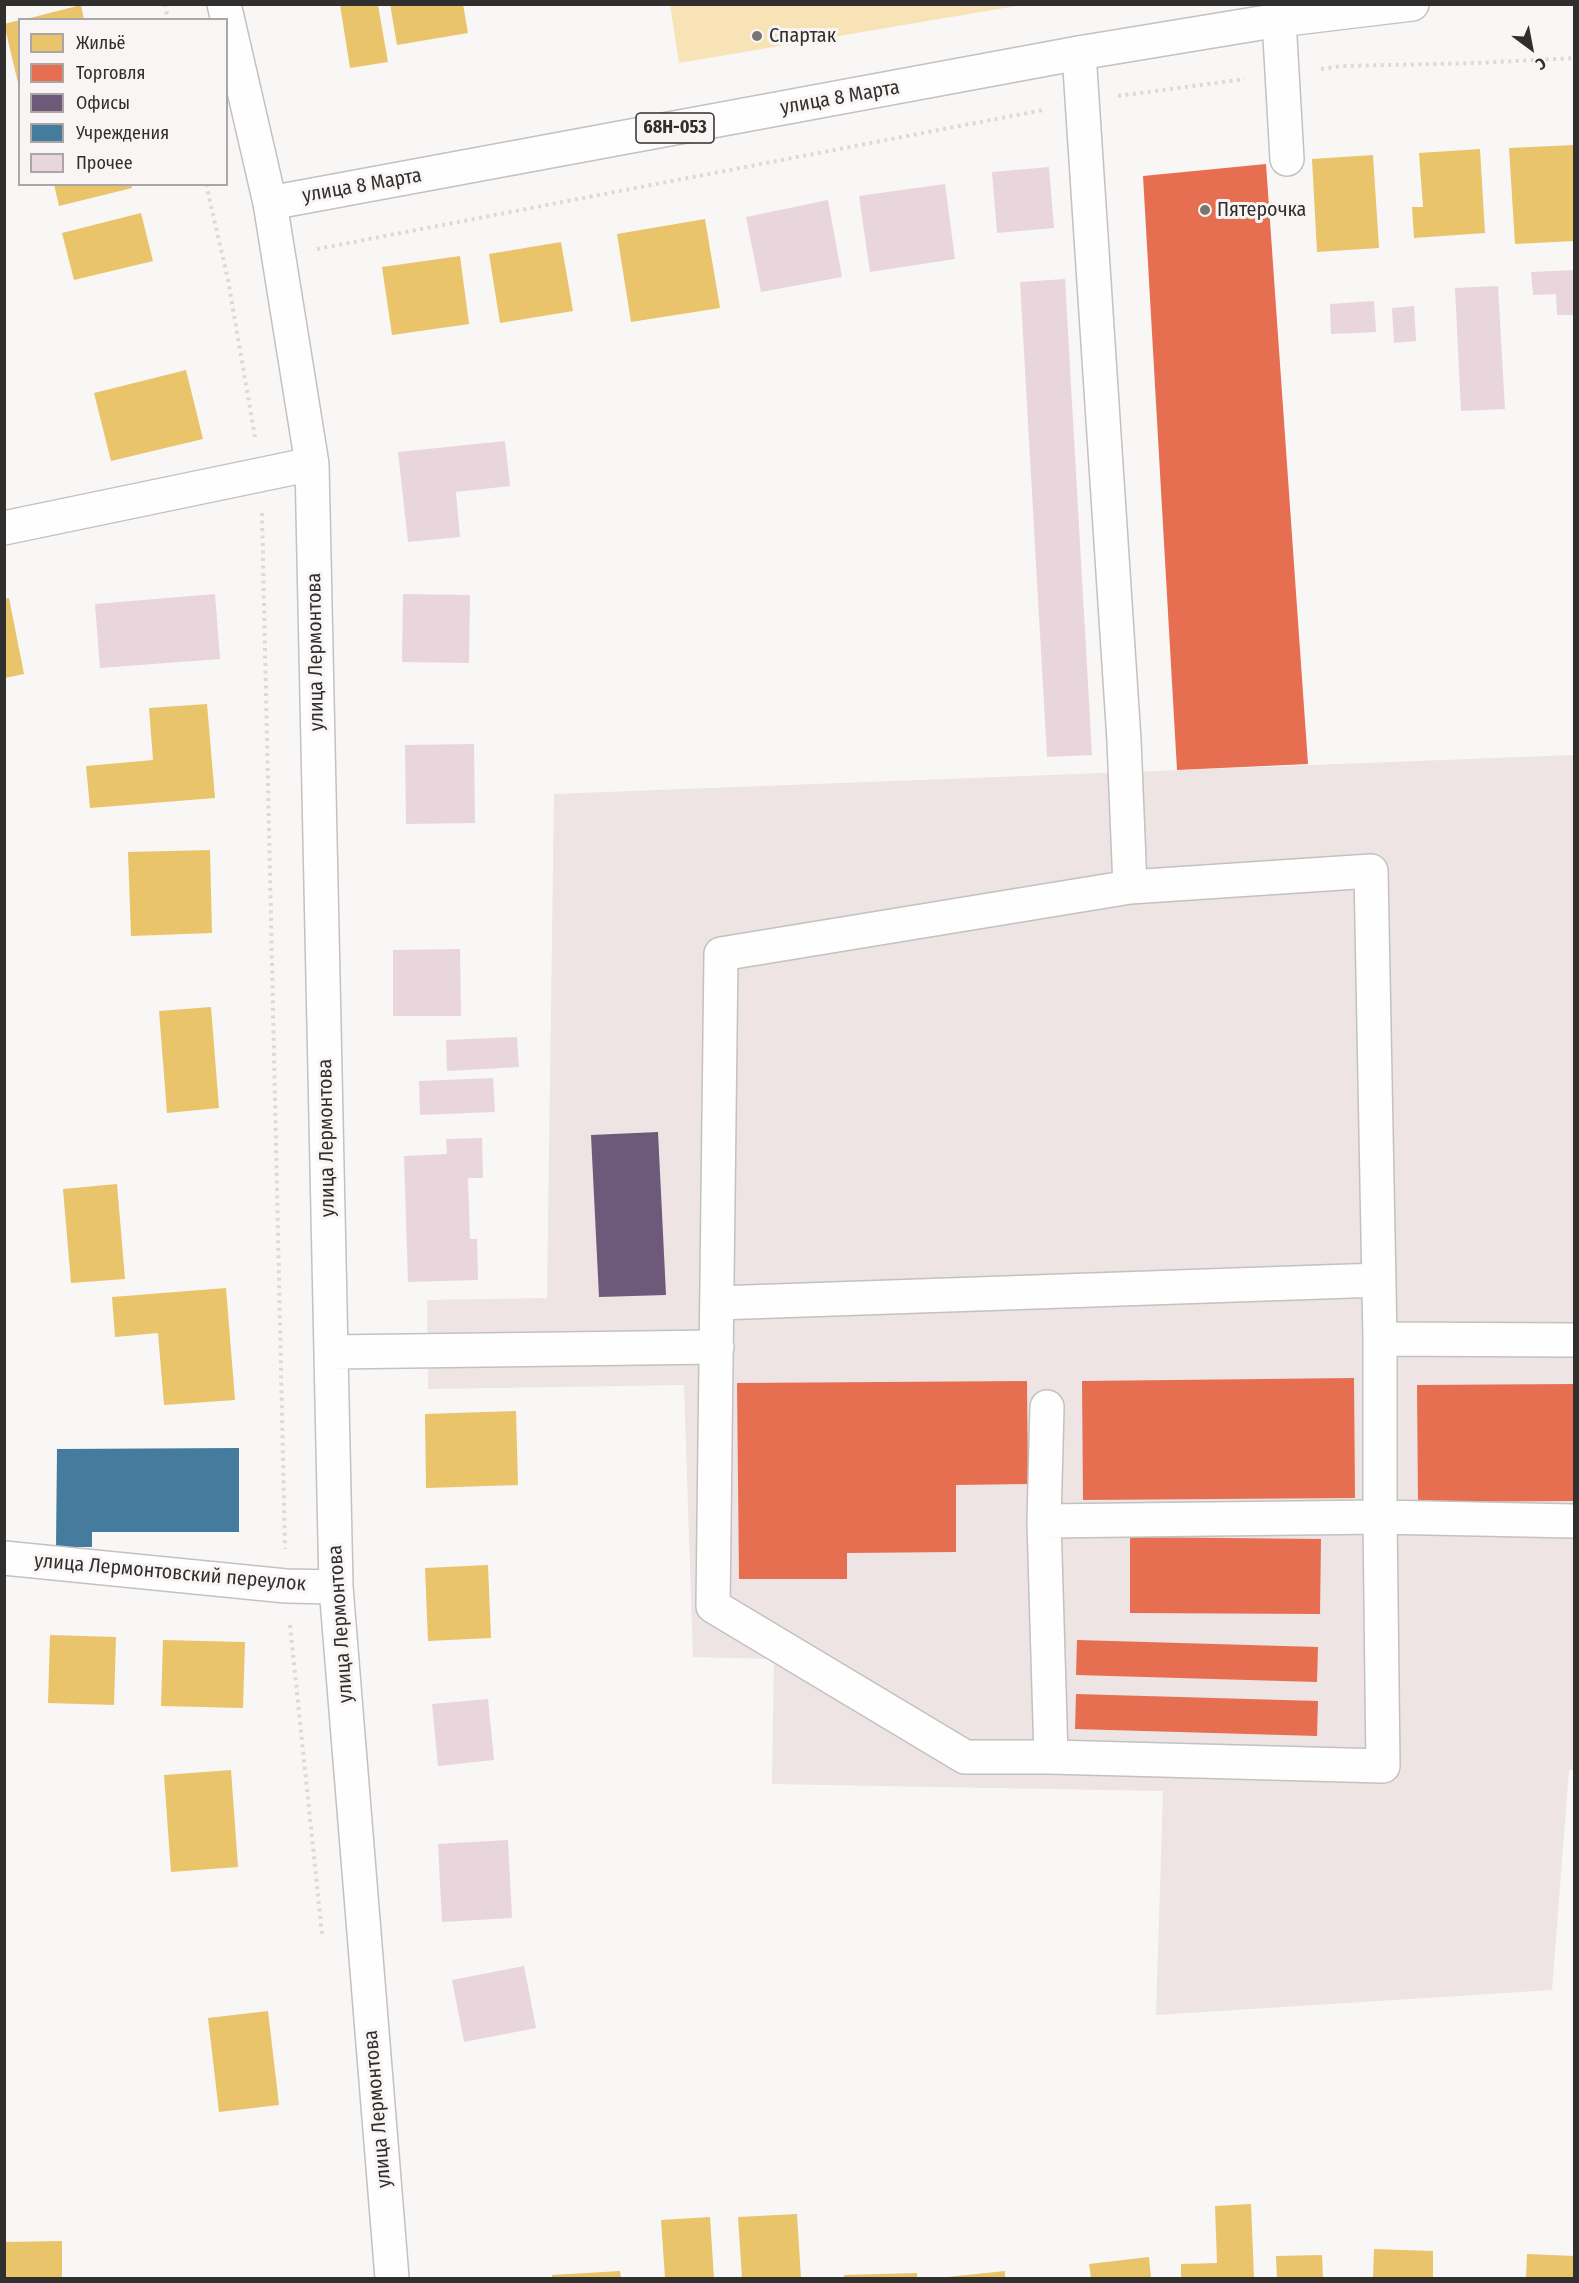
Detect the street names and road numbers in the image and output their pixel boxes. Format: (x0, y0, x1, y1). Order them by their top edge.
street label: улица 8 Марта (778, 76, 902, 120)
road number: 68Н-053 (636, 113, 714, 143)
street label: улица 8 Марта (300, 164, 424, 208)
street label: улица Лермонтова (303, 573, 329, 731)
street label: улица Лермонтова (314, 1059, 340, 1217)
street label: улица Лермонтова (324, 1544, 358, 1704)
street label: улица Лермонтовский переулок (33, 1549, 307, 1597)
street label: улица Лермонтова (359, 2029, 397, 2189)

